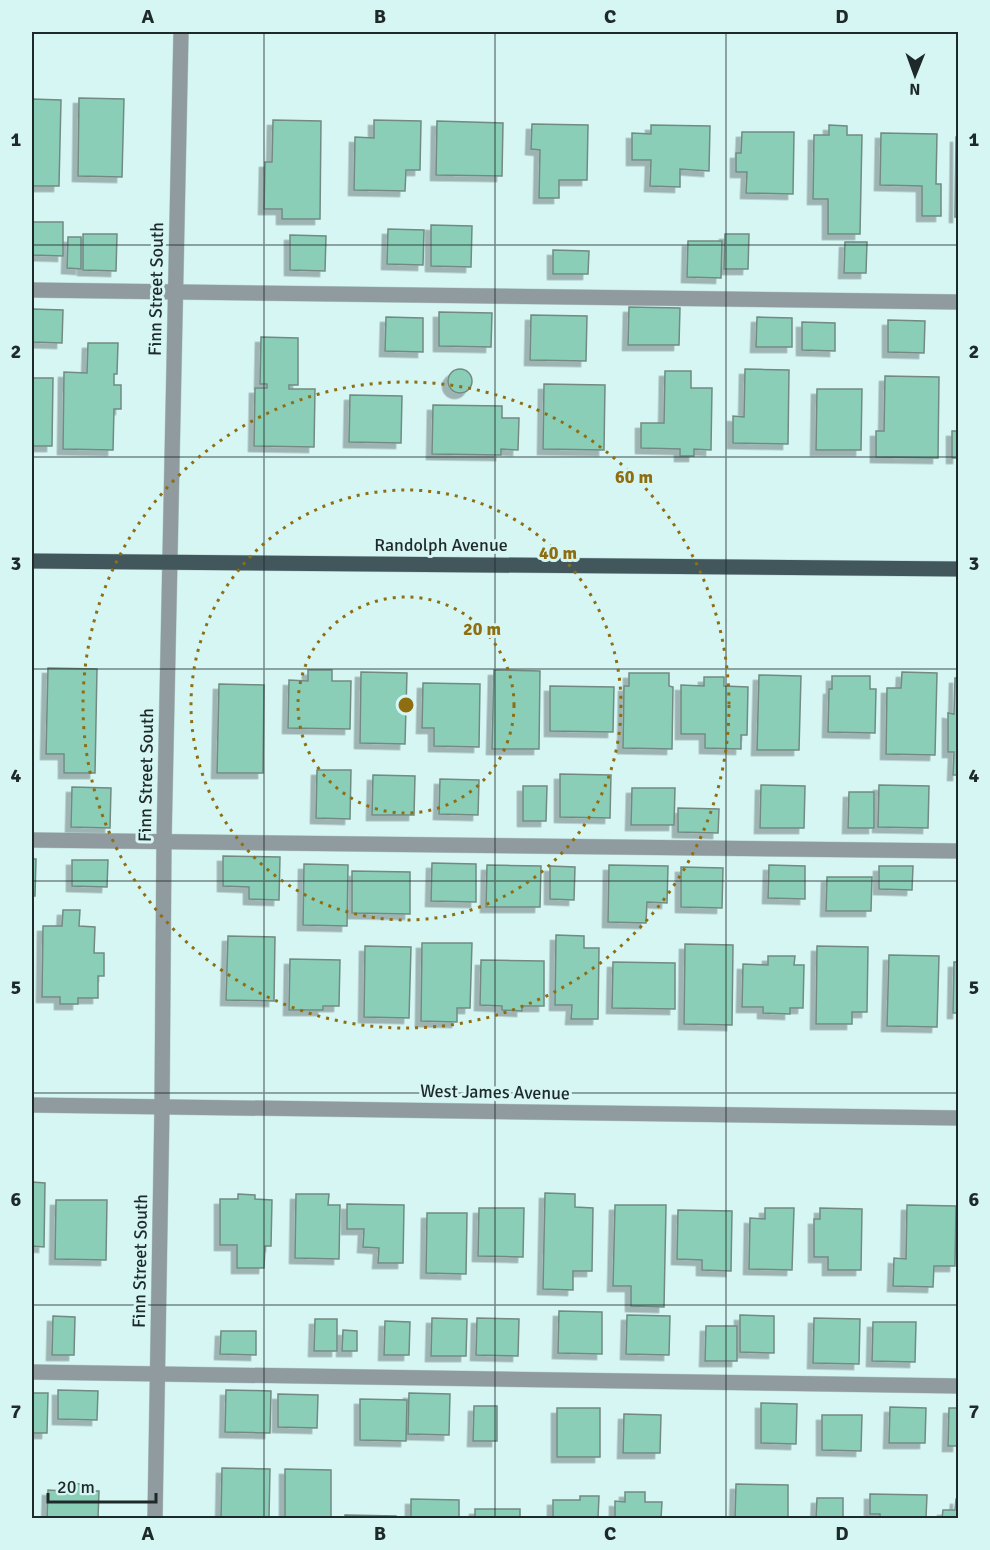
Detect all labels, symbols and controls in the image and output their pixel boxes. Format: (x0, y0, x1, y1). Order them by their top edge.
text: A (142, 4, 155, 29)
text: B (374, 4, 386, 29)
text: C (604, 4, 616, 29)
text: D (835, 4, 849, 29)
north arrow (885, 45, 945, 105)
text: N (909, 79, 920, 99)
text: 1 (11, 127, 22, 152)
text: 1 (969, 127, 980, 152)
street label: Finn Street South (144, 222, 168, 356)
text: 2 (11, 339, 21, 364)
text: 2 (969, 339, 979, 364)
text: 60 m (615, 466, 653, 488)
street label: Randolph Avenue (374, 534, 508, 556)
text: 40 m (539, 542, 577, 564)
text: 3 (11, 551, 21, 576)
text: 3 (969, 551, 979, 576)
text: 20 m (463, 618, 501, 640)
centre of rings (396, 695, 416, 715)
street label: Finn Street South (134, 708, 158, 842)
text: 4 (11, 763, 22, 788)
text: 4 (969, 763, 980, 788)
text: 5 (11, 975, 21, 1000)
text: 5 (969, 975, 979, 1000)
street label: West James Avenue (420, 1080, 570, 1104)
text: 6 (11, 1187, 22, 1212)
text: 6 (969, 1187, 980, 1212)
street label: Finn Street South (128, 1194, 152, 1328)
text: 7 (11, 1399, 22, 1424)
text: 7 (969, 1399, 980, 1424)
scale bar (48, 1466, 156, 1504)
text: 20 m (57, 1476, 95, 1498)
text: A (142, 1521, 155, 1546)
text: B (374, 1521, 386, 1546)
text: C (604, 1521, 616, 1546)
text: D (835, 1521, 849, 1546)

